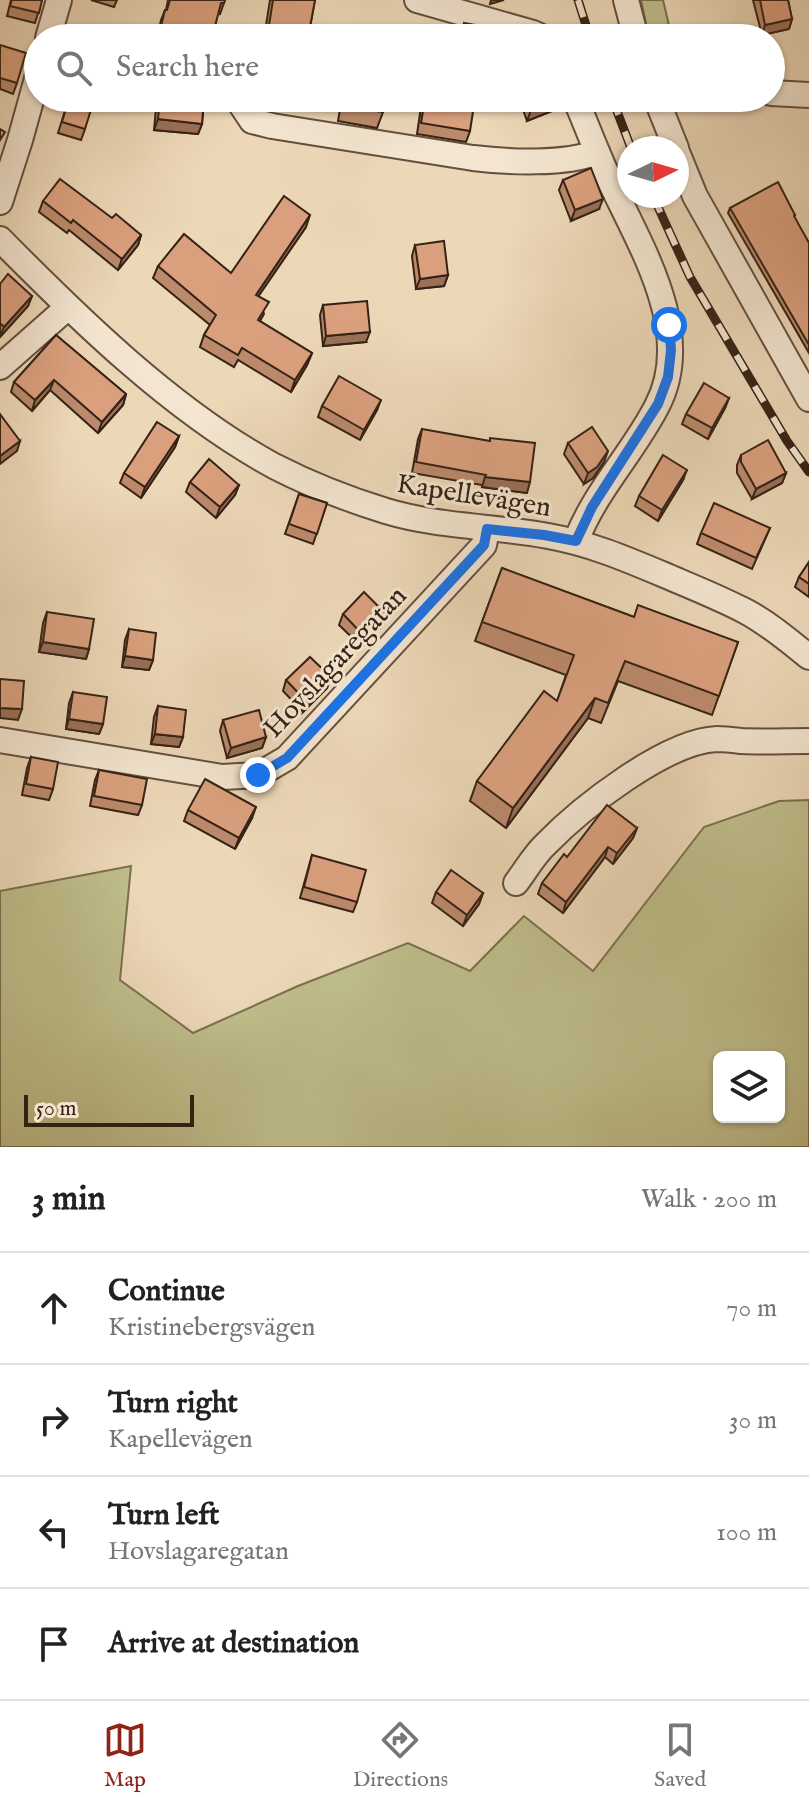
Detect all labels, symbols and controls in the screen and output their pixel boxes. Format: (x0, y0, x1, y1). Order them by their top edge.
search box (24, 24, 785, 112)
icon: search (52, 46, 96, 90)
text: Search here (116, 49, 259, 87)
north arrow (617, 136, 689, 208)
route start (651, 307, 687, 343)
street label: Kapellevägen (394, 467, 553, 526)
street label: Hovslagaregatan (257, 579, 415, 746)
route end (240, 757, 276, 793)
map controls (713, 1051, 785, 1123)
button: layers (713, 1051, 785, 1123)
scale bar (24, 1091, 194, 1127)
text: 50 m (36, 1095, 77, 1123)
text: 3 min (32, 1178, 106, 1221)
text: Walk · 200 m (641, 1183, 777, 1216)
text: Continue (108, 1273, 225, 1311)
icon: ahead (32, 1286, 76, 1330)
text: 70 m (726, 1292, 777, 1325)
text: Kristinebergsvägen (108, 1311, 315, 1344)
text: Turn right (108, 1385, 238, 1423)
icon: right (32, 1398, 76, 1442)
text: 30 m (729, 1404, 777, 1437)
text: Kapellevägen (108, 1423, 253, 1456)
text: Turn left (108, 1497, 219, 1535)
icon: left (32, 1510, 76, 1554)
text: 100 m (716, 1516, 777, 1549)
text: Hovslagaregatan (108, 1535, 289, 1568)
icon: arrive (32, 1622, 76, 1666)
text: Arrive at destination (108, 1625, 359, 1663)
tab: Map (103, 1718, 147, 1794)
tab: Directions (353, 1718, 448, 1794)
tab: Saved (654, 1718, 706, 1794)

